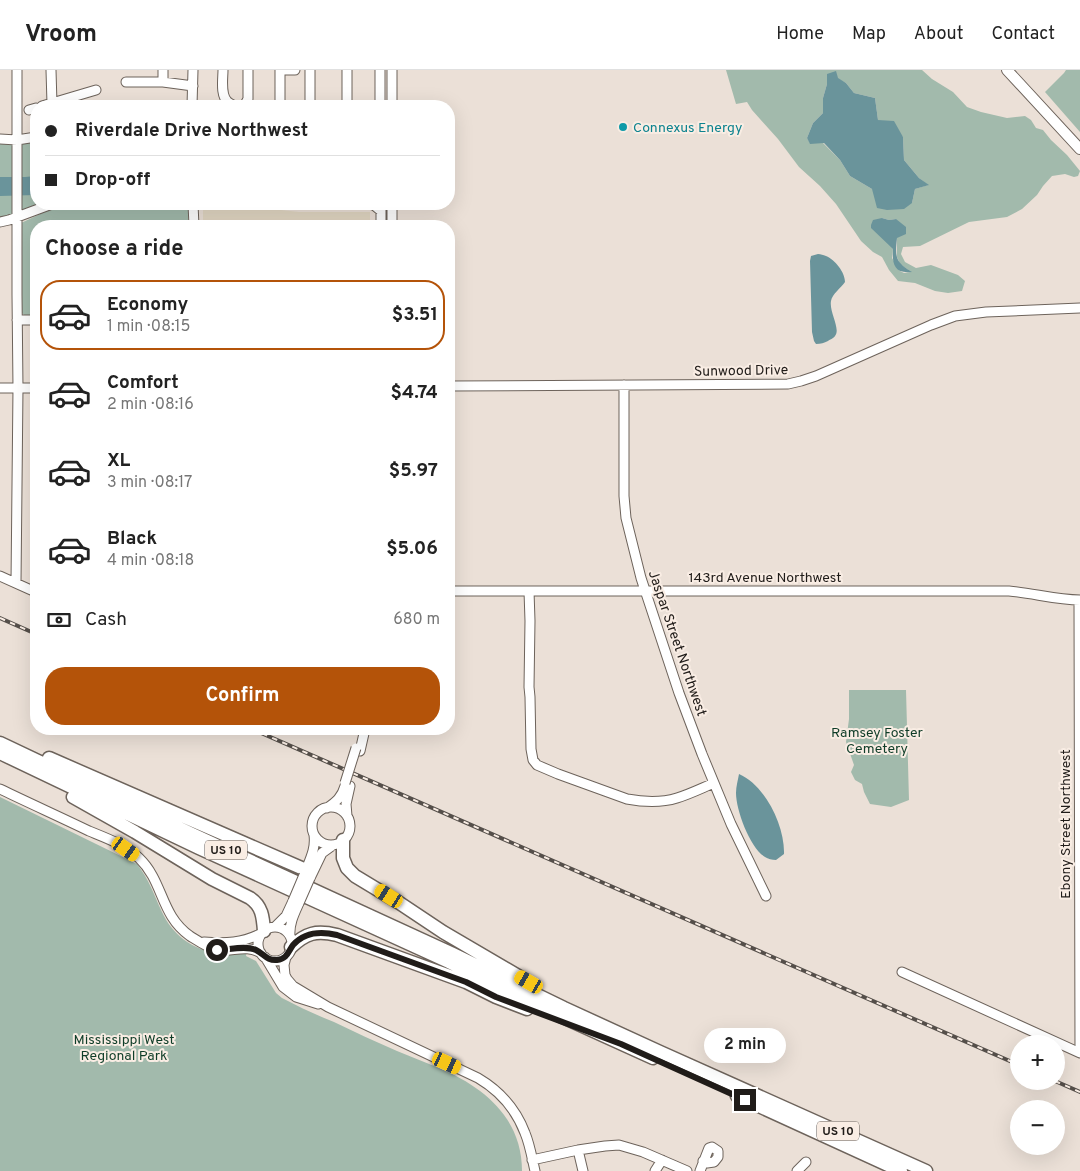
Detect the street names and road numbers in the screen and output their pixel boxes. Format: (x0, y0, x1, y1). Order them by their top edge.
street label: Sunwood Drive (694, 362, 788, 381)
street label: Jaspar Street Northwest (644, 568, 710, 719)
street label: 143rd Avenue Northwest (689, 570, 841, 587)
street label: Ebony Street Northwest (1058, 749, 1075, 899)
road number: US 10 (205, 840, 247, 860)
road number: US 10 (817, 1122, 859, 1140)

